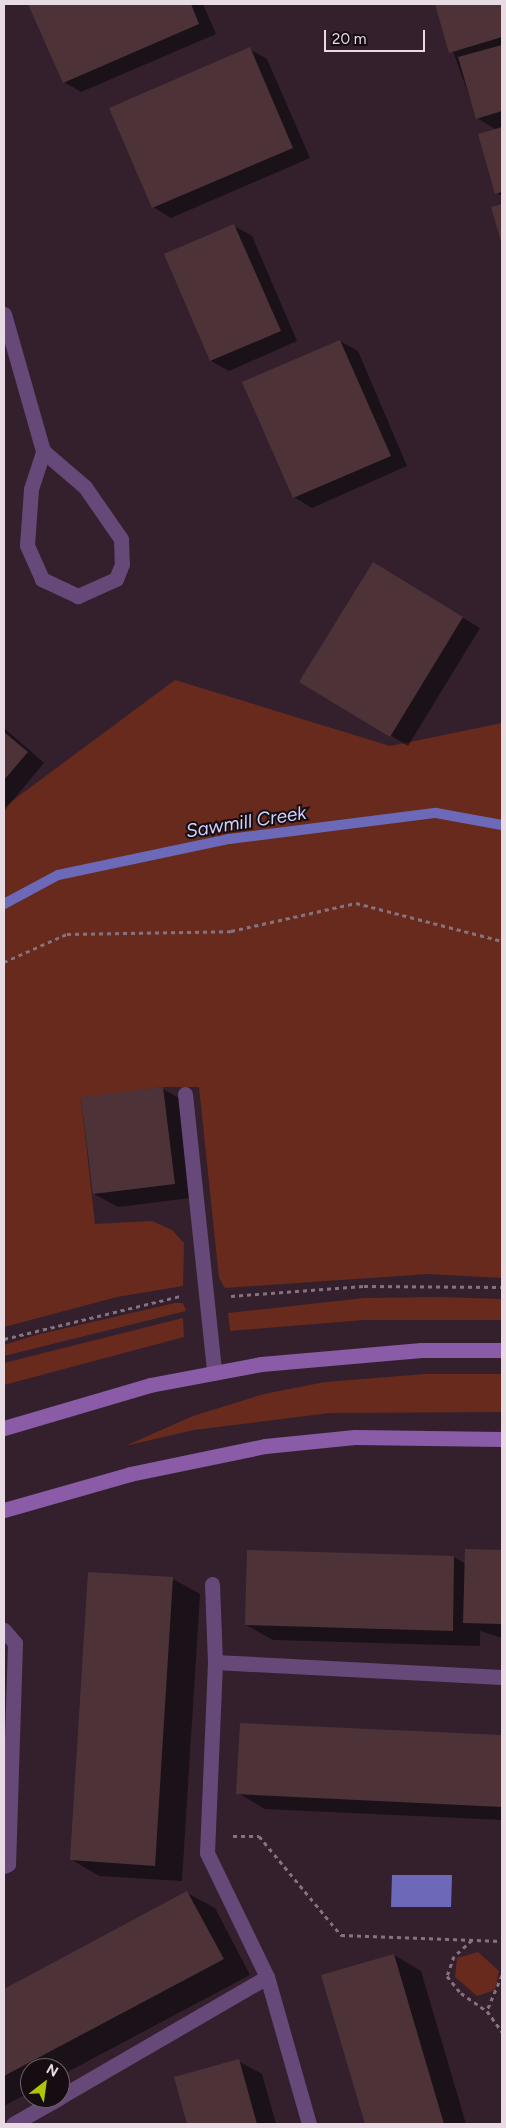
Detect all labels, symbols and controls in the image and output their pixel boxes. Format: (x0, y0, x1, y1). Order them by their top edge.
scale bar (326, 20, 427, 52)
text: 20 m (332, 30, 366, 48)
water label: Sawmill Creek (184, 801, 308, 843)
north arrow (20, 2058, 70, 2108)
text: N (43, 2060, 61, 2081)

